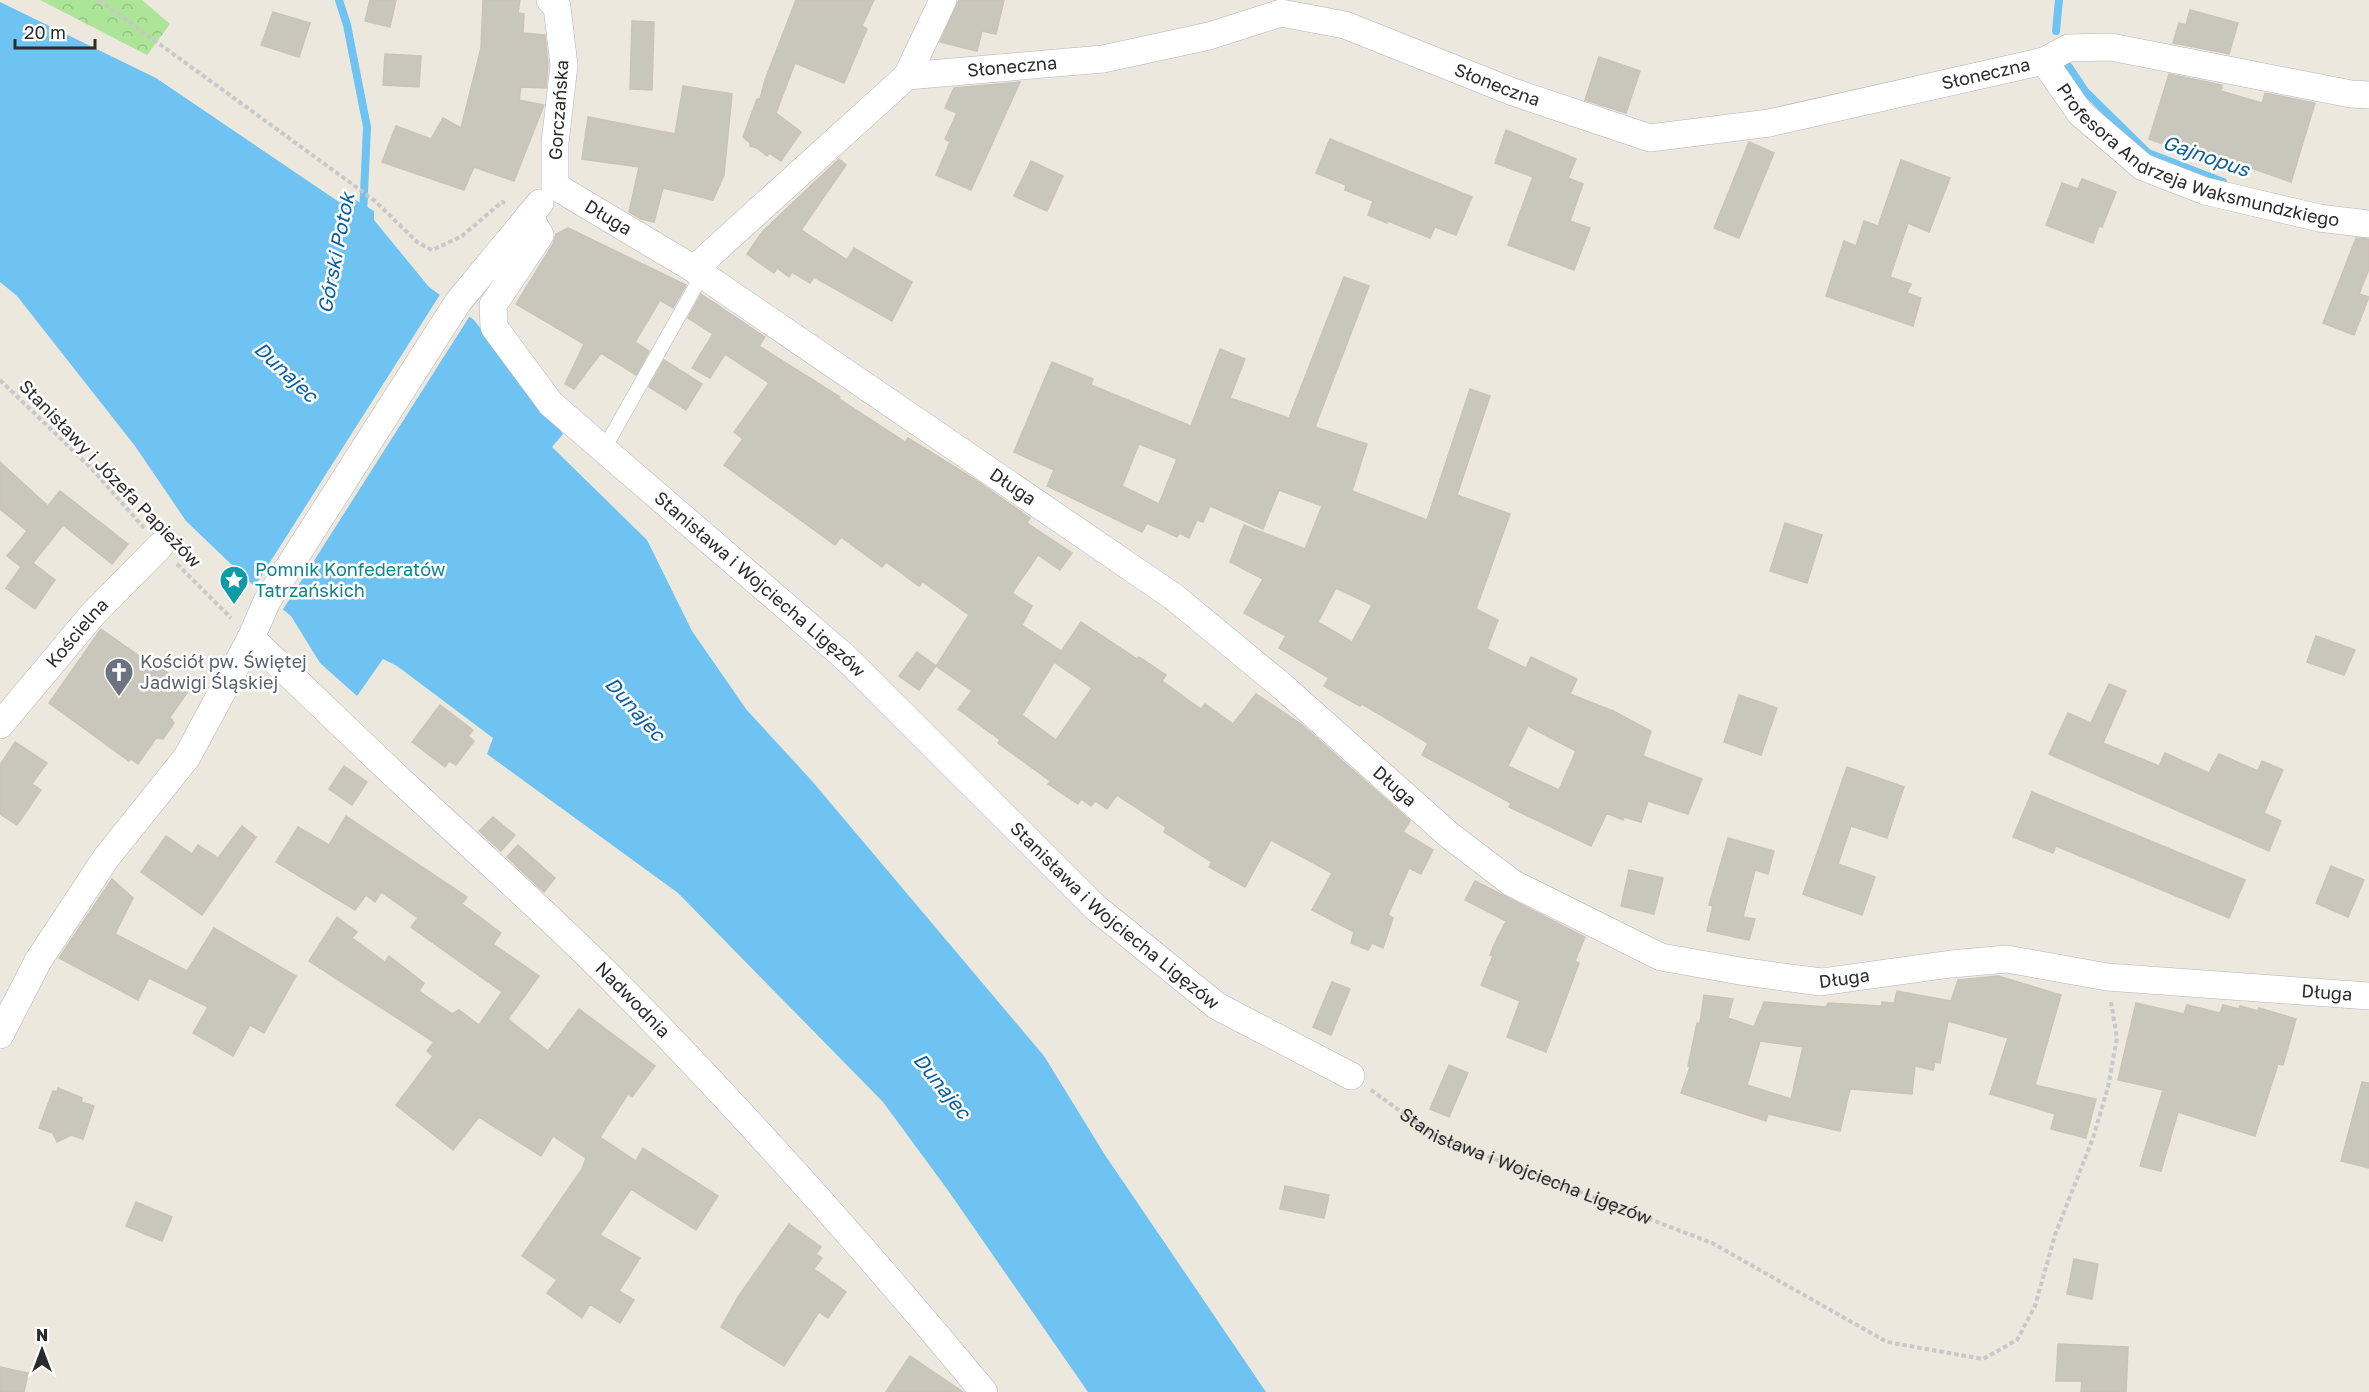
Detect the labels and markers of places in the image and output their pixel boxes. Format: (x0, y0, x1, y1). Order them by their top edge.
place label: Pomnik Konfederatów Tatrzańskich (255, 558, 446, 601)
place icon: Pomnik Konfederatów Tatrzańskich (218, 564, 250, 606)
place label: Kościół pw. Świętej Jadwigi Śląskiej (140, 650, 307, 693)
church icon: Kościół pw. Świętej Jadwigi Śląskiej (103, 656, 135, 698)

